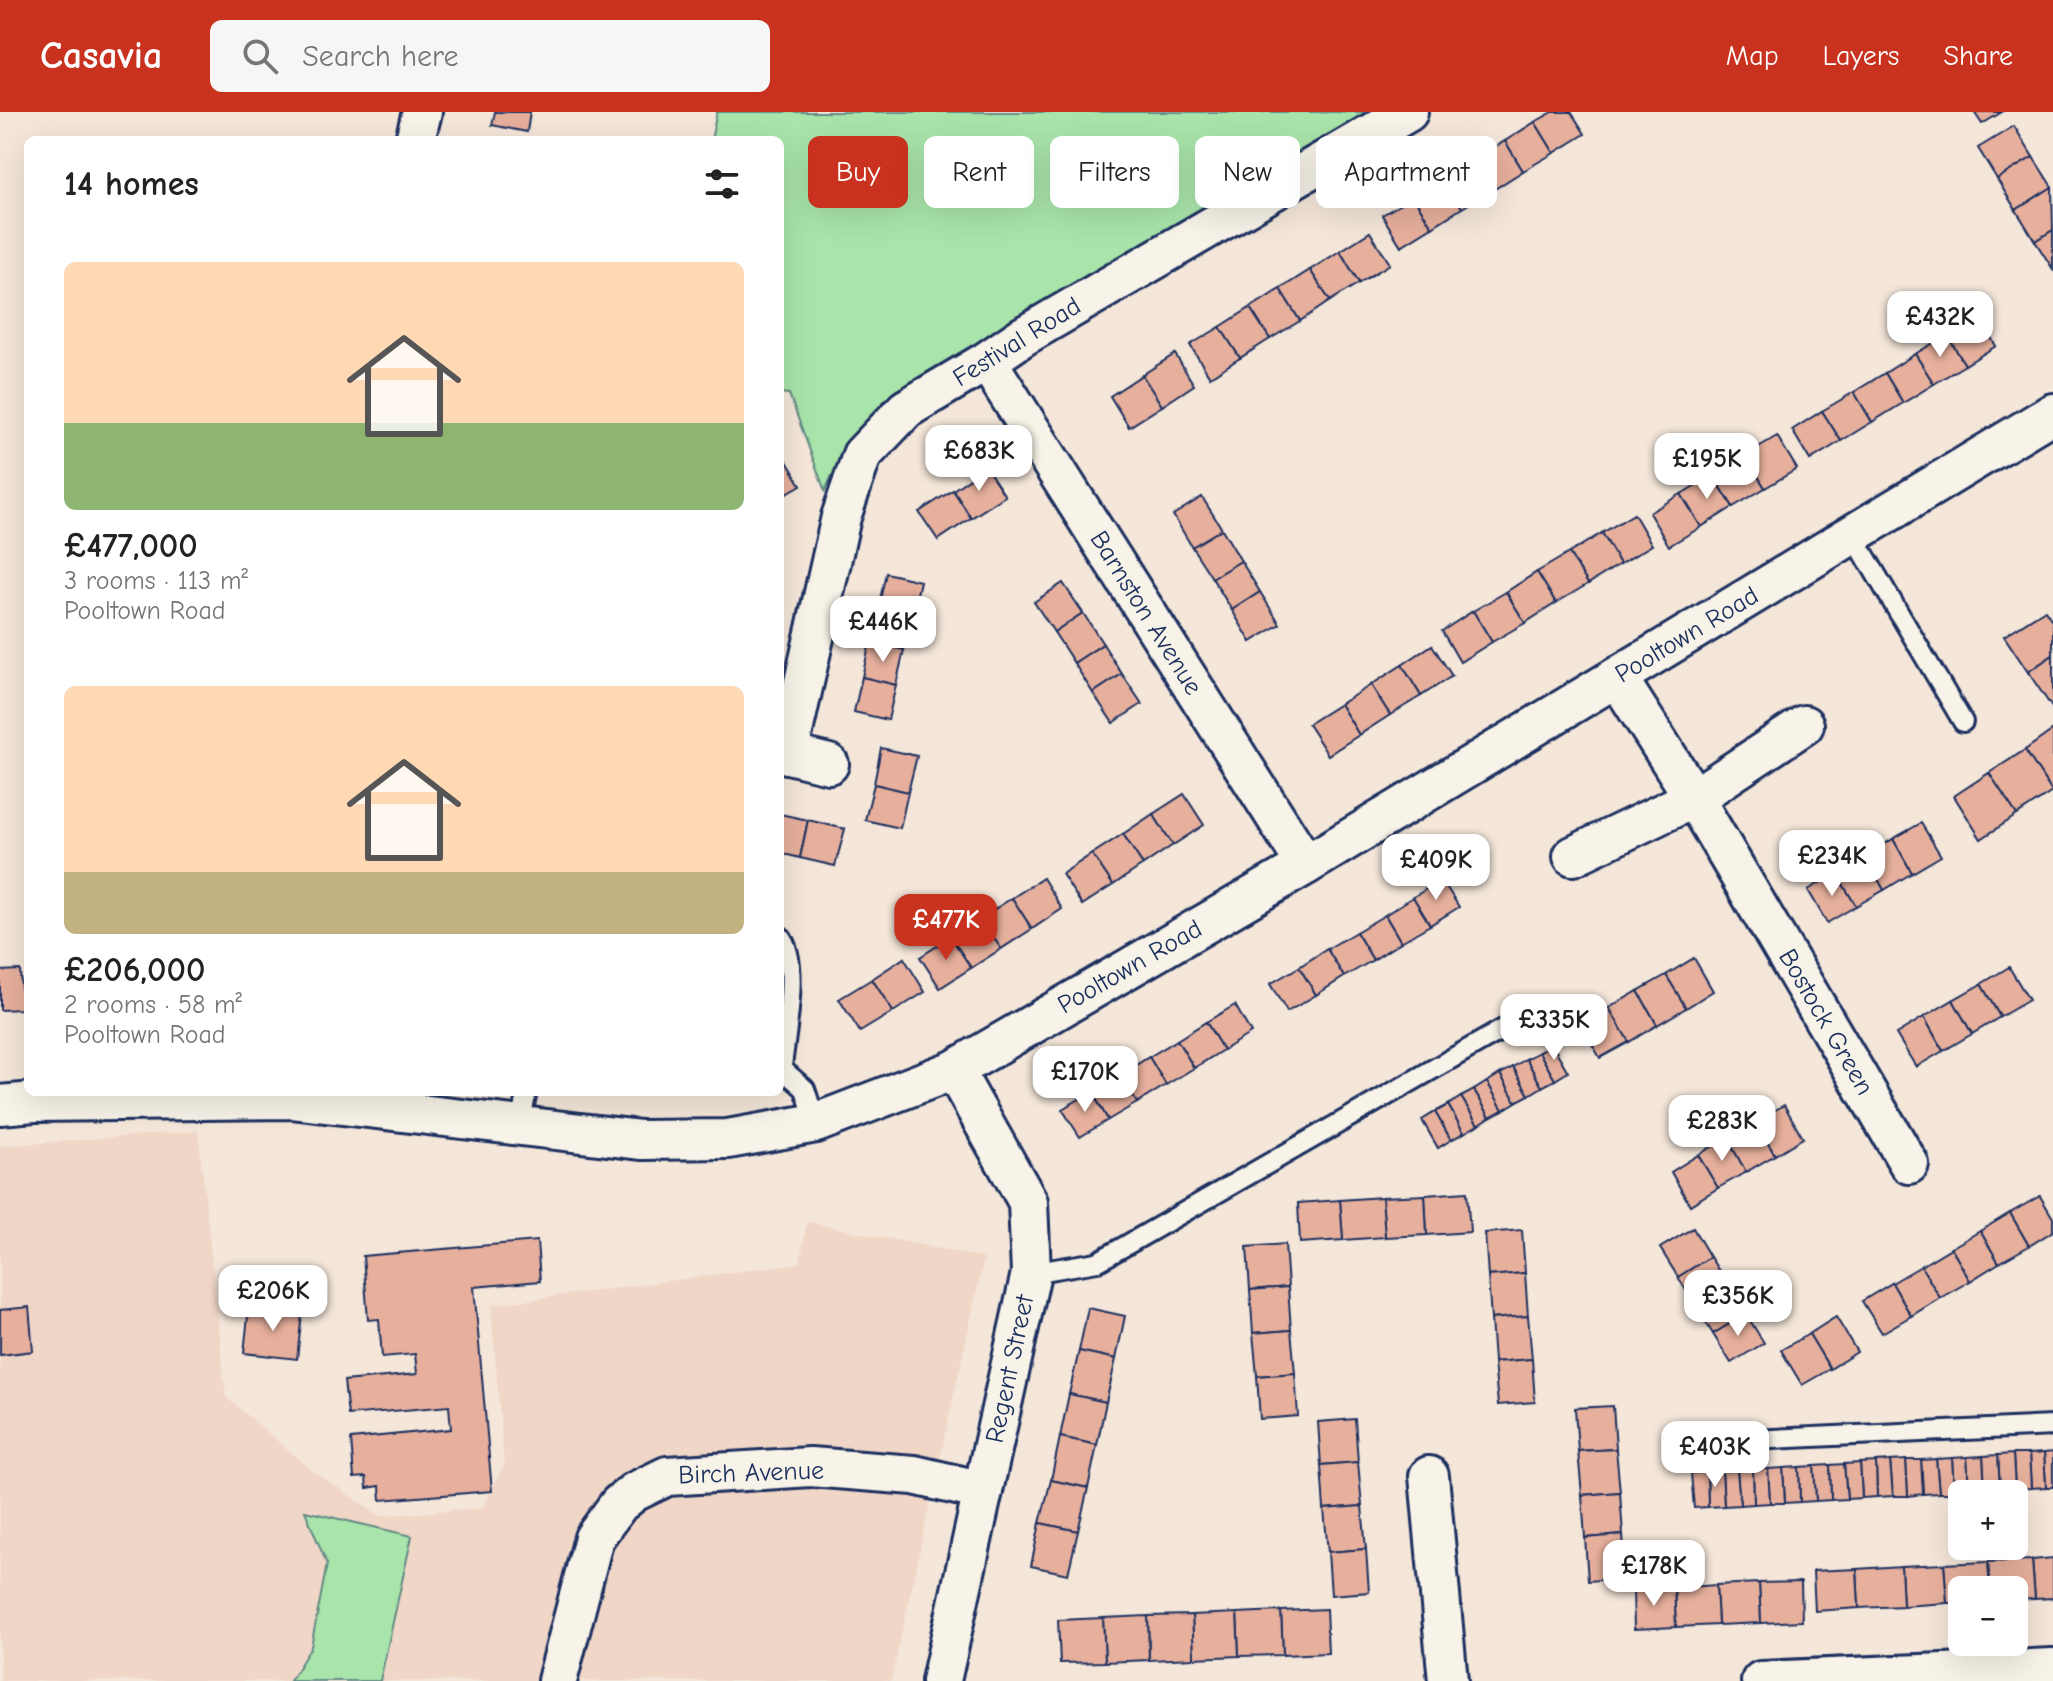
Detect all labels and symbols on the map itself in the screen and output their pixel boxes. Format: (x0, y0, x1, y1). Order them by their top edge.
street label: Festival Road (948, 291, 1086, 393)
pin: £432K (1884, 291, 1996, 359)
pin: £683K (923, 425, 1035, 493)
pin: £195K (1651, 433, 1763, 501)
street label: Barnston Avenue (1084, 525, 1208, 701)
street label: Pooltown Road (1610, 581, 1764, 689)
pin: £446K (827, 596, 939, 664)
pin: £234K (1776, 830, 1888, 898)
pin: £409K (1380, 834, 1492, 902)
pin: £477K (890, 894, 1002, 962)
street label: Pooltown Road (1053, 914, 1207, 1020)
street label: Bostock Green (1772, 944, 1880, 1100)
pin: £335K (1498, 994, 1610, 1062)
pin: £170K (1029, 1046, 1141, 1114)
pin: £283K (1666, 1095, 1778, 1163)
pin: £206K (217, 1265, 329, 1333)
pin: £356K (1682, 1270, 1794, 1338)
street label: Regent Street (980, 1291, 1041, 1446)
pin: £403K (1659, 1421, 1771, 1489)
street label: Birch Avenue (678, 1455, 824, 1491)
pin: £178K (1598, 1540, 1710, 1608)

